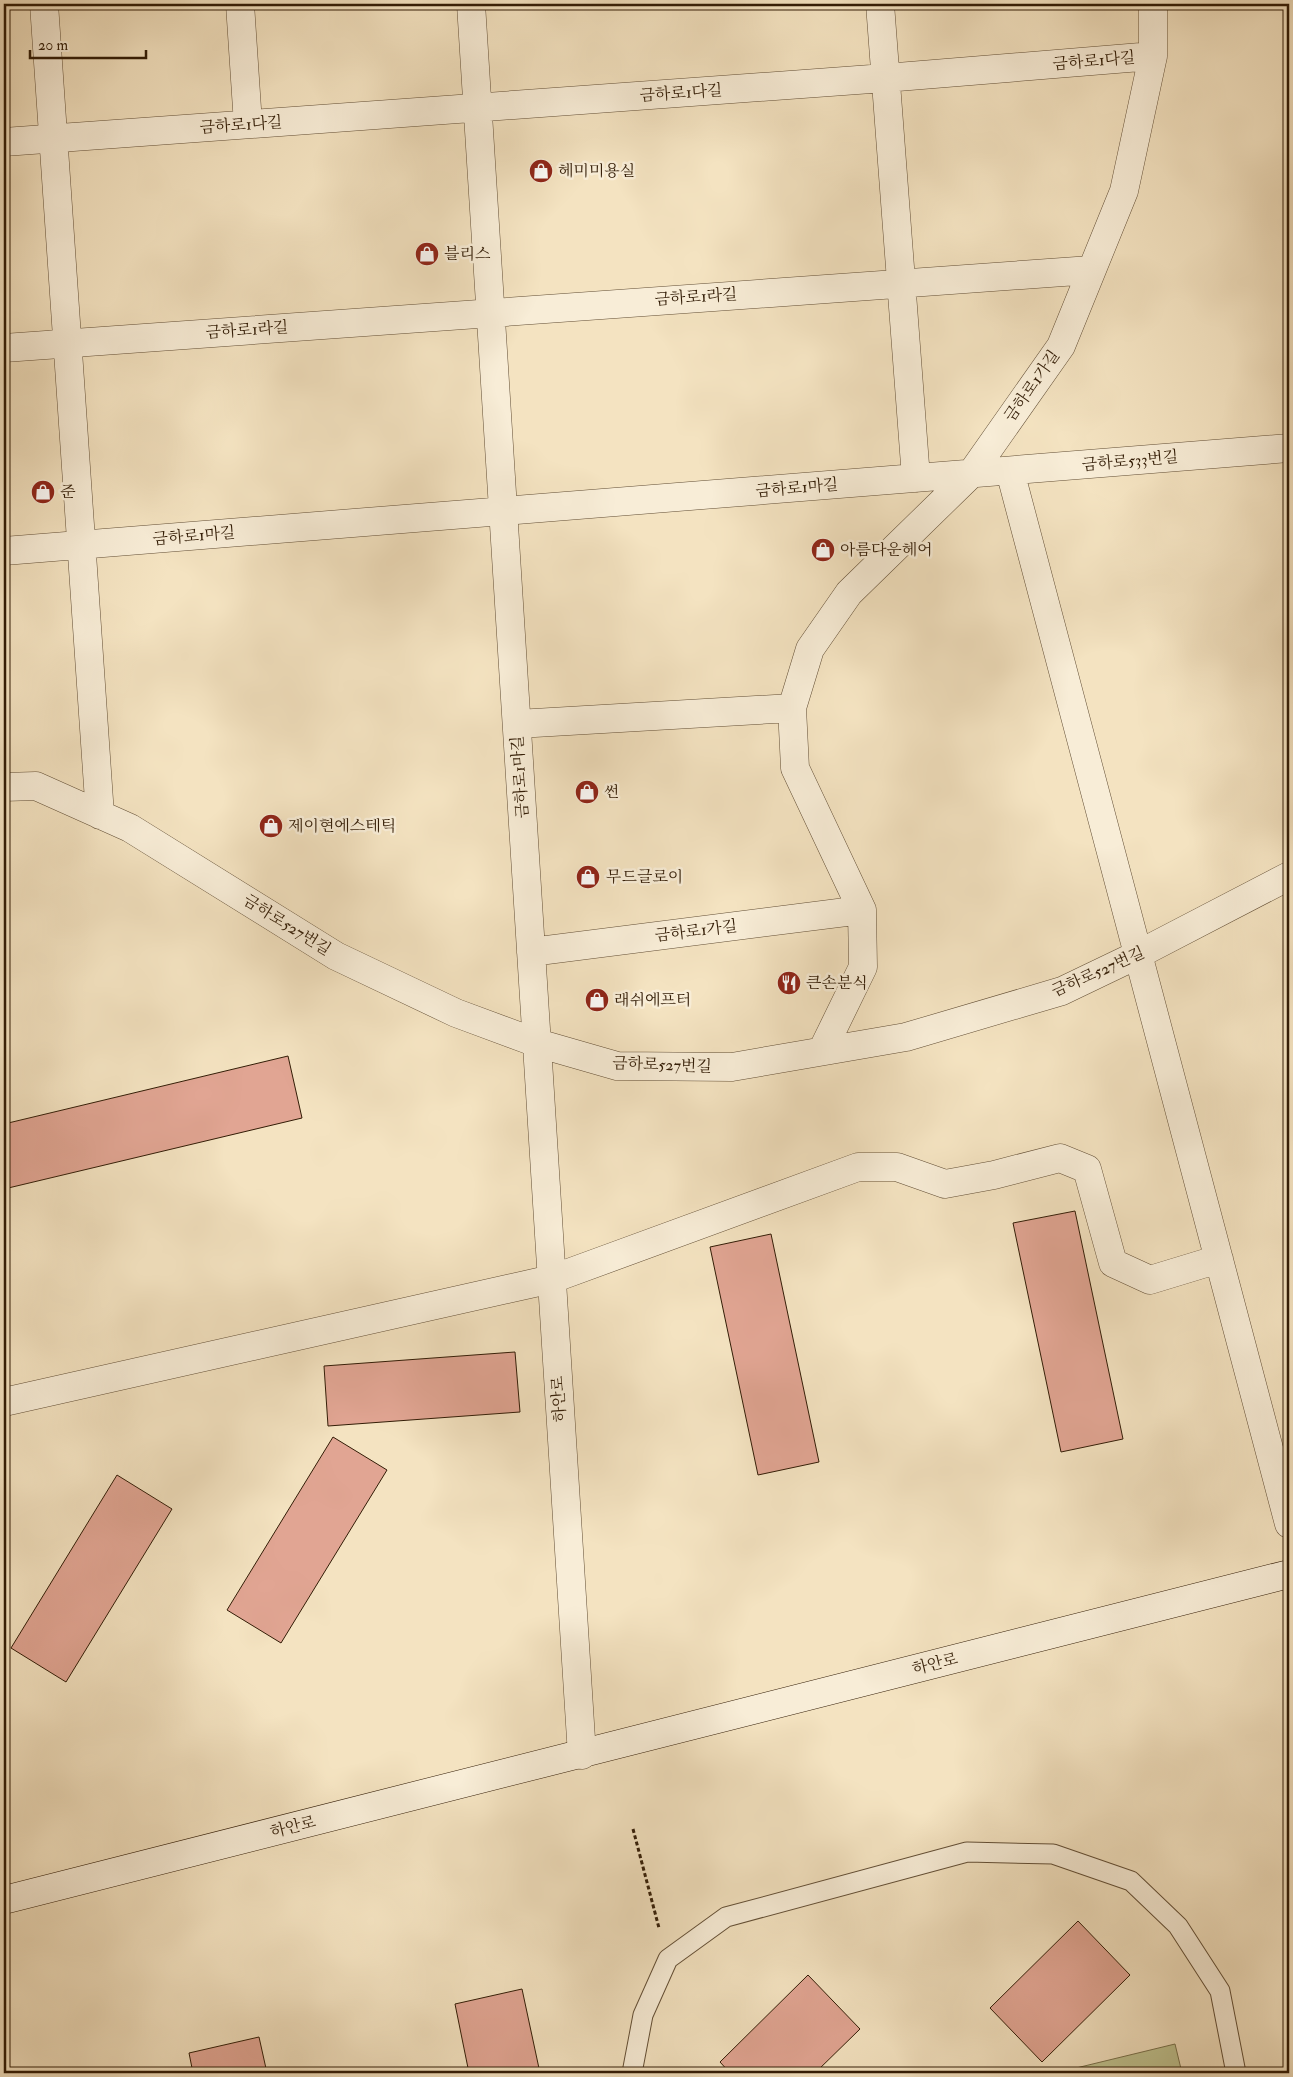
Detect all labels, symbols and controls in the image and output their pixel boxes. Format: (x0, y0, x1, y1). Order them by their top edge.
scale bar (30, 28, 146, 60)
text: 20 m (38, 36, 68, 55)
street label: 금하로1다길 (1052, 47, 1136, 75)
street label: 금하로1다길 (639, 80, 723, 106)
street label: 금하로1다길 (199, 112, 283, 138)
shop icon: 헤미미용실 (528, 158, 554, 184)
place label: 헤미미용실 (558, 161, 635, 181)
shop icon: 블리스 (414, 241, 440, 267)
place label: 블리스 (444, 244, 491, 264)
street label: 금하로1라길 (654, 284, 738, 310)
street label: 금하로1라길 (205, 317, 289, 343)
street label: 금하로1가길 (1000, 346, 1064, 426)
street label: 금하로533번길 (1081, 447, 1179, 475)
street label: 금하로1마길 (755, 474, 839, 502)
shop icon: 준 (30, 479, 56, 505)
place label: 준 (60, 482, 76, 502)
street label: 금하로1마길 (152, 522, 236, 550)
shop icon: 아름다운헤어 (810, 537, 836, 563)
place label: 아름다운헤어 (840, 540, 933, 560)
street label: 금하로1마길 (507, 735, 533, 819)
shop icon: 썬 (574, 779, 600, 805)
place label: 썬 (604, 782, 619, 802)
shop icon: 제이현에스테틱 (258, 813, 284, 839)
place label: 제이현에스테틱 (288, 816, 396, 836)
shop icon: 무드글로이 (575, 864, 601, 890)
place label: 무드글로이 (606, 867, 683, 887)
street label: 금하로527번길 (239, 890, 335, 960)
street label: 금하로1가길 (654, 916, 738, 946)
street label: 금하로527번길 (1048, 943, 1148, 1001)
restaurant icon: 큰손분식 (776, 970, 802, 996)
place label: 큰손분식 (806, 973, 868, 993)
shop icon: 래쉬에프터 (584, 987, 610, 1013)
place label: 래쉬에프터 (614, 990, 691, 1010)
street label: 금하로527번길 (612, 1053, 712, 1077)
street label: 하안로 (547, 1375, 571, 1423)
street label: 하안로 (910, 1649, 960, 1679)
street label: 하안로 (268, 1812, 318, 1842)

